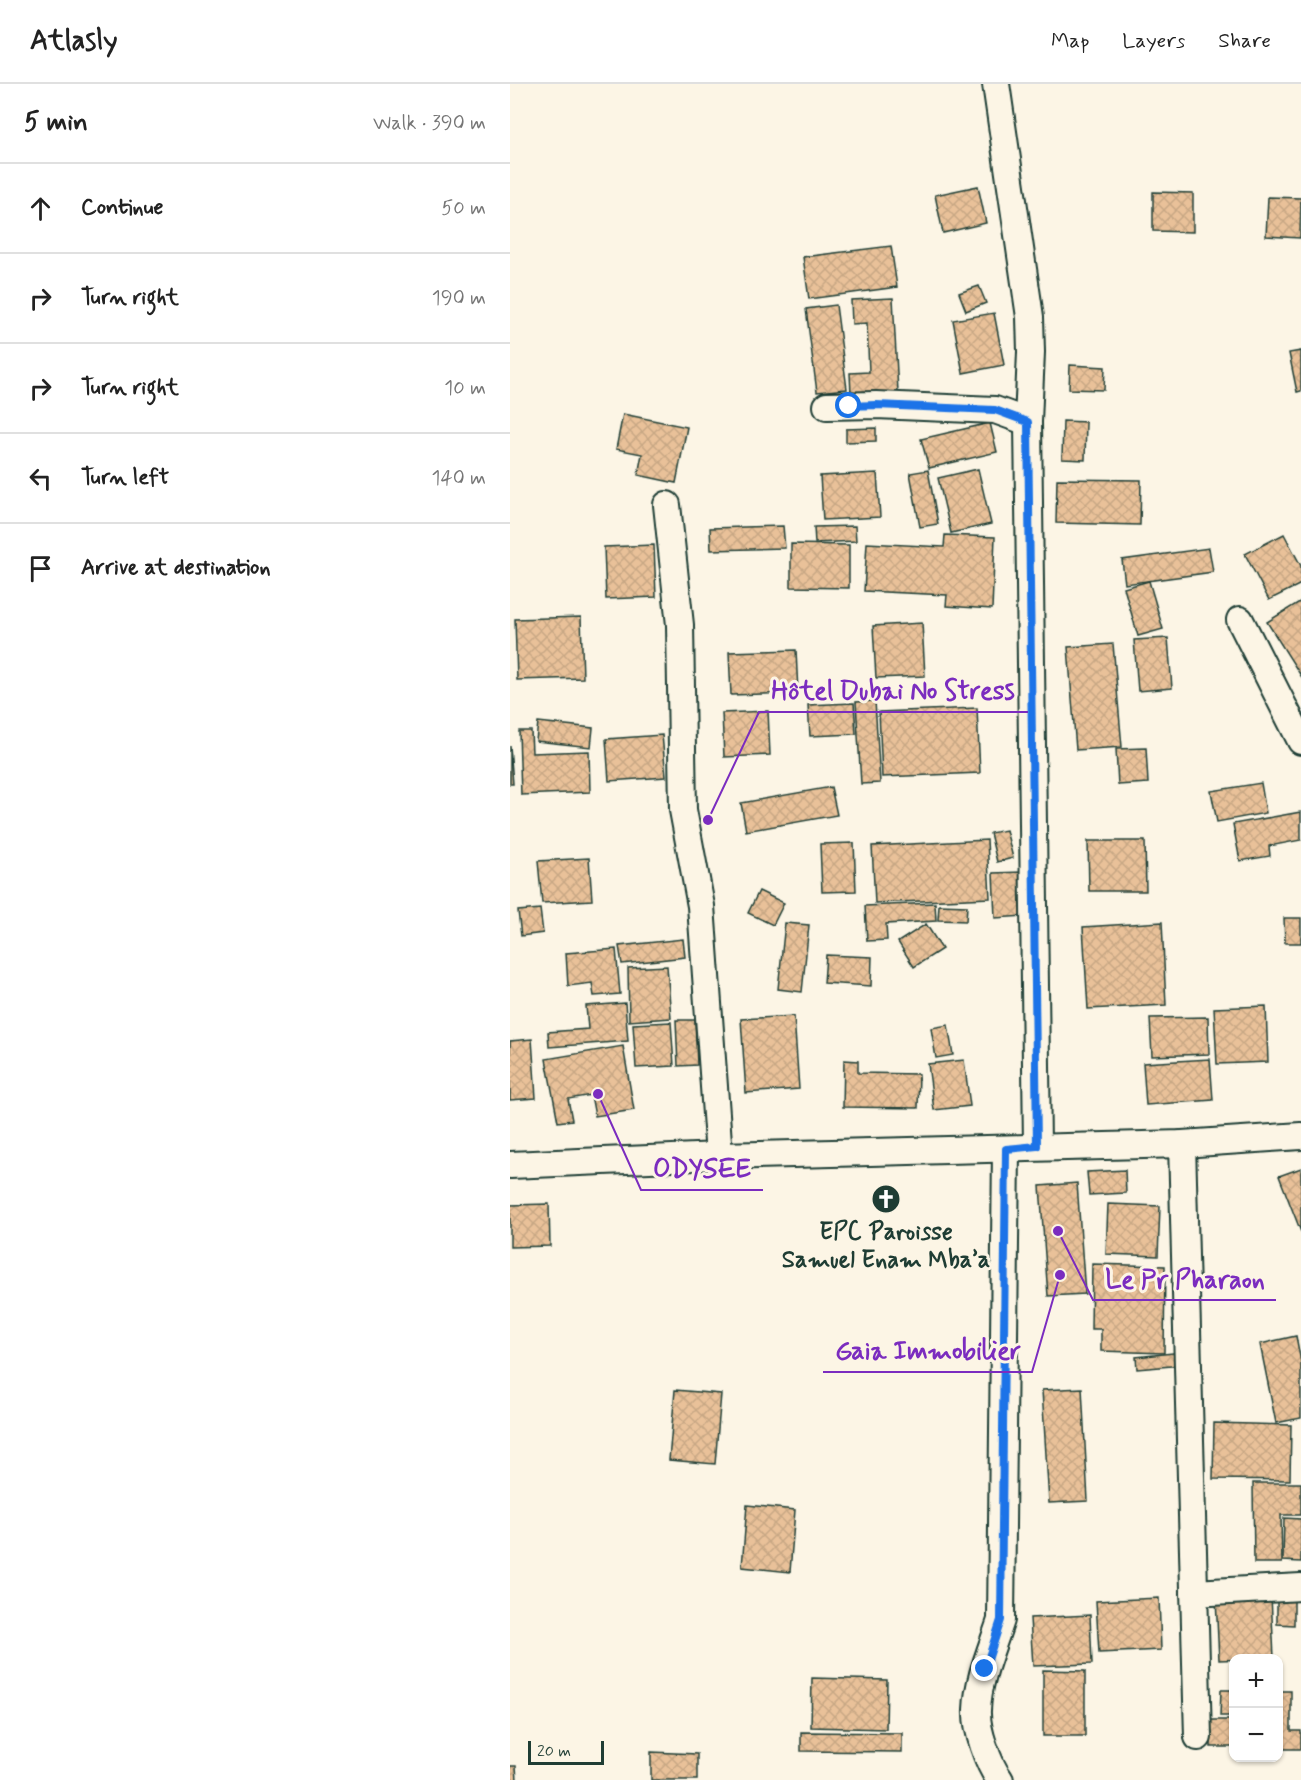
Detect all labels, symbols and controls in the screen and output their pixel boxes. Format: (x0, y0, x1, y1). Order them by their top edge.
text: Atlasly (30, 23, 118, 60)
text: Map (1051, 27, 1089, 55)
text: Layers (1122, 27, 1185, 55)
text: Share (1218, 27, 1271, 55)
text: 5 min (24, 106, 88, 140)
text: Walk · 390 m (373, 110, 486, 137)
icon: ahead (24, 192, 57, 225)
text: Continue (81, 194, 163, 222)
text: 50 m (441, 195, 486, 222)
icon: right (24, 282, 57, 315)
text: Turn right (81, 284, 179, 312)
text: 190 m (432, 285, 486, 312)
icon: right (24, 372, 57, 405)
text: Turn right (81, 374, 179, 402)
text: 10 m (444, 375, 486, 402)
route start (835, 392, 861, 418)
icon: left (24, 462, 57, 495)
text: Turn left (81, 464, 169, 492)
text: 140 m (432, 465, 486, 492)
icon: arrive (24, 552, 57, 585)
text: Arrive at destination (81, 554, 271, 582)
callout: Hôtel Dubai No Stress (759, 668, 1028, 712)
text: Hôtel Dubai No Stress (771, 675, 1015, 709)
callout: ODYSEE (641, 1146, 763, 1190)
text: ODYSEE (653, 1153, 751, 1187)
church icon: EPC Paroisse Samuel Enam Mba’a (870, 1183, 902, 1215)
place label: EPC Paroisse Samuel Enam Mba’a (782, 1217, 990, 1276)
callout: Le Pr Pharaon (1093, 1256, 1276, 1300)
text: Le Pr Pharaon (1105, 1264, 1265, 1298)
callout: Gaia Immobilier (823, 1328, 1032, 1372)
text: Gaia Immobilier (835, 1335, 1021, 1369)
map controls (1229, 1654, 1283, 1762)
button: + (1229, 1654, 1283, 1708)
route end (971, 1655, 997, 1681)
button: − (1229, 1708, 1283, 1762)
scale bar (528, 1738, 604, 1766)
text: 20 m (537, 1741, 571, 1762)

